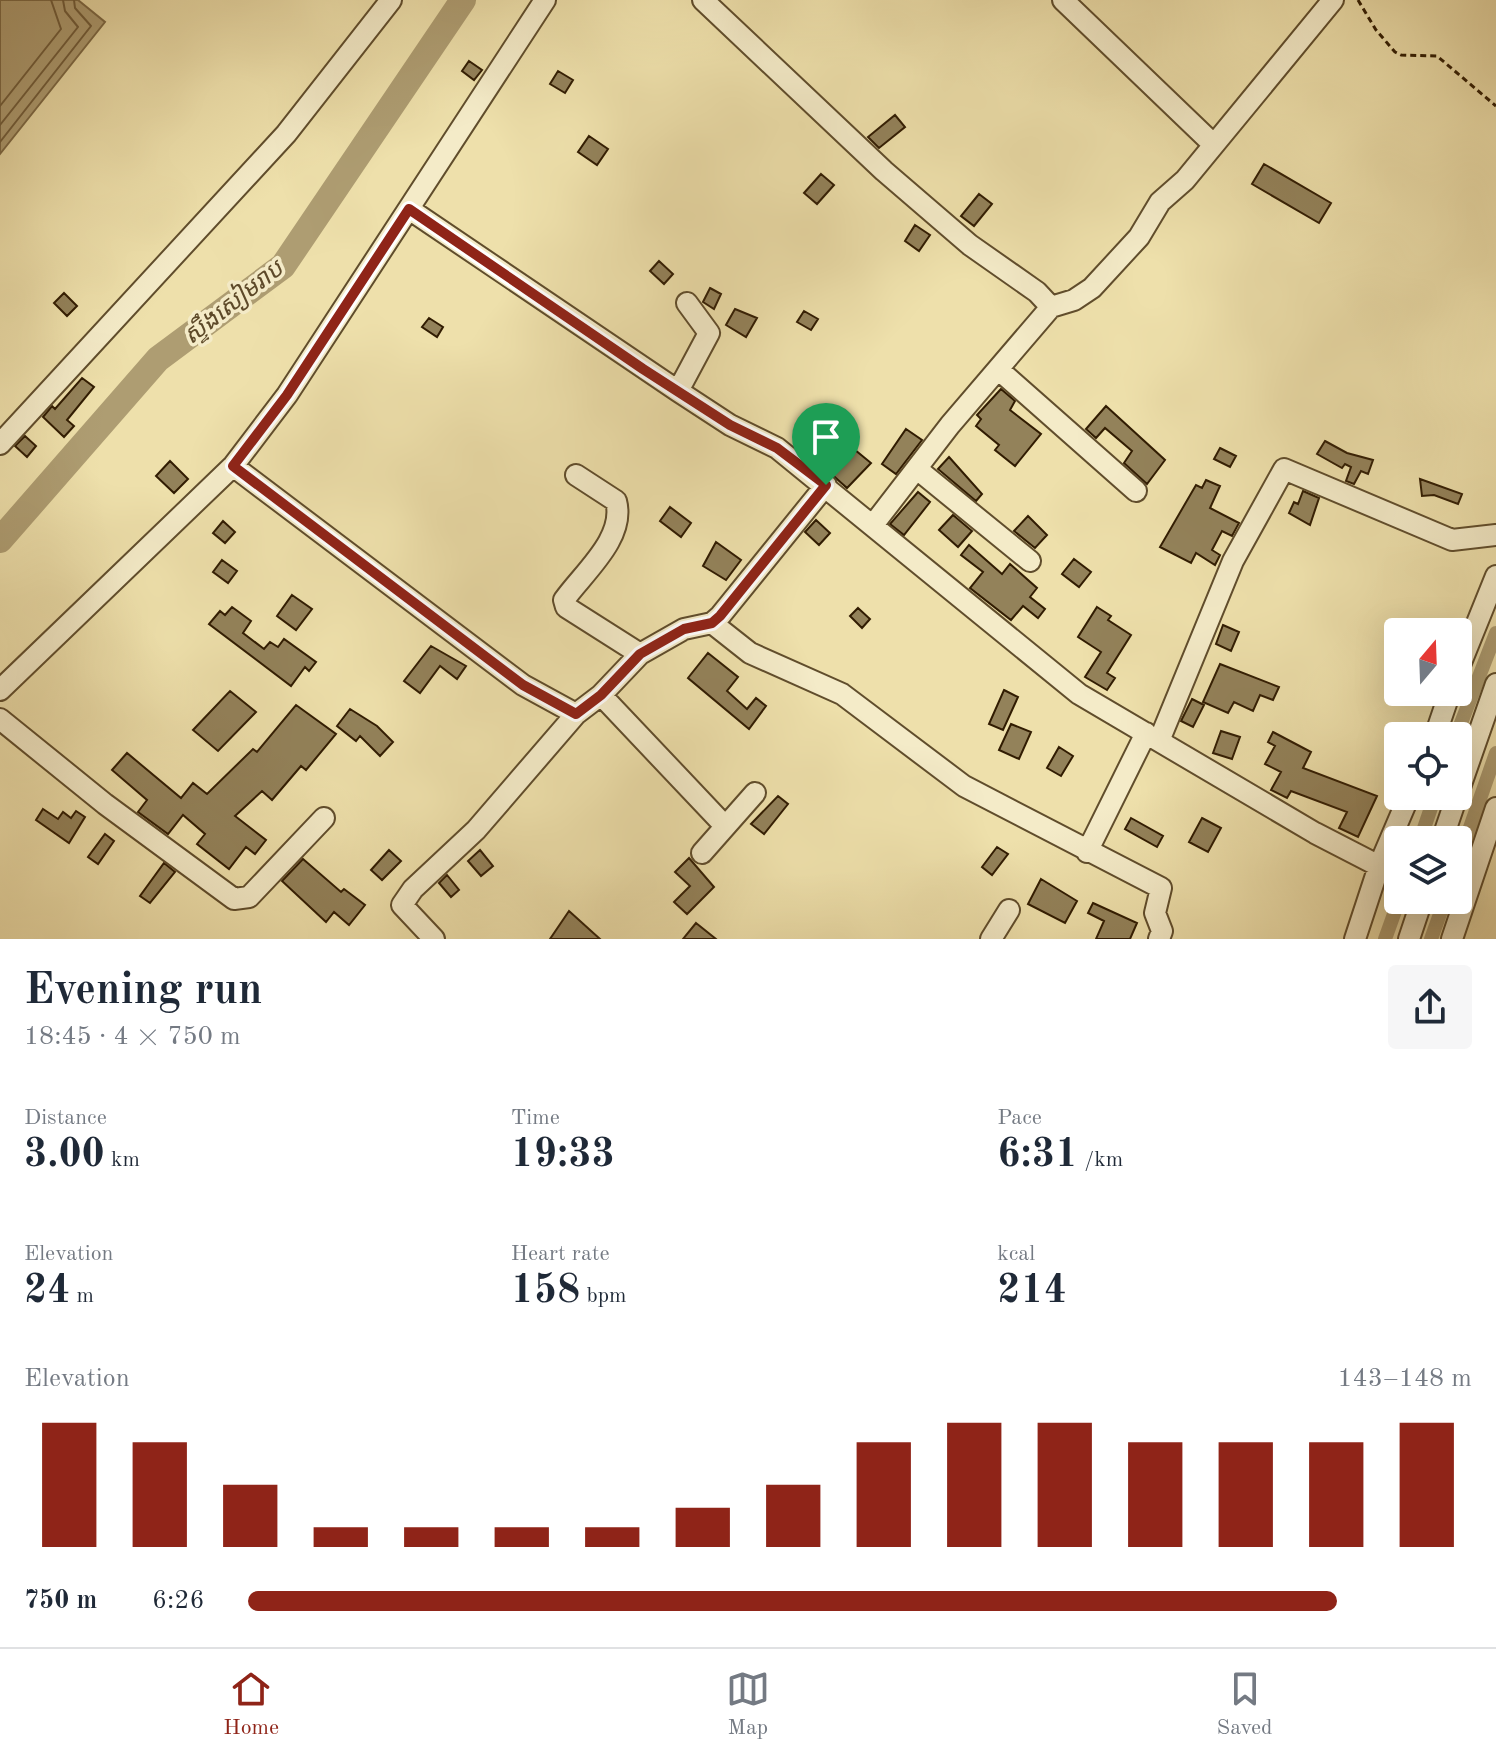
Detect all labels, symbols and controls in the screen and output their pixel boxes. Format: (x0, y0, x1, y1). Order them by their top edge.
water label: ស្ទឹងសៀមរាប (176, 252, 290, 350)
pin (792, 403, 860, 485)
icon: arrive (804, 415, 848, 459)
north arrow (1384, 618, 1472, 706)
map controls (1384, 618, 1472, 914)
button: locate (1384, 722, 1472, 810)
button: layers (1384, 826, 1472, 914)
button: share (1388, 965, 1472, 1049)
text: Evening run (24, 969, 262, 1013)
text: 18:45 · 4 × 750 m (24, 1024, 241, 1050)
text: Distance (24, 1107, 107, 1129)
text: Time (511, 1107, 560, 1129)
text: Pace (997, 1107, 1042, 1129)
text: 3.00 (24, 1136, 105, 1176)
text: 19:33 (511, 1136, 615, 1176)
text: 6:31 (997, 1136, 1078, 1176)
text: km (105, 1149, 140, 1171)
text: /km (1078, 1149, 1123, 1171)
text: Elevation (24, 1243, 114, 1265)
text: Heart rate (511, 1243, 610, 1265)
text: kcal (997, 1243, 1035, 1265)
text: 24 (24, 1272, 70, 1312)
text: 158 (511, 1272, 580, 1312)
text: 214 (997, 1272, 1067, 1312)
text: m (70, 1285, 94, 1307)
text: bpm (580, 1285, 627, 1307)
text: Elevation (24, 1366, 130, 1392)
text: 143–148 m (1337, 1366, 1472, 1392)
text: 750 m (24, 1588, 97, 1614)
text: 6:26 (152, 1588, 205, 1614)
tab: Home (223, 1667, 279, 1742)
tab: Map (726, 1667, 770, 1742)
tab: Saved (1217, 1667, 1273, 1742)

